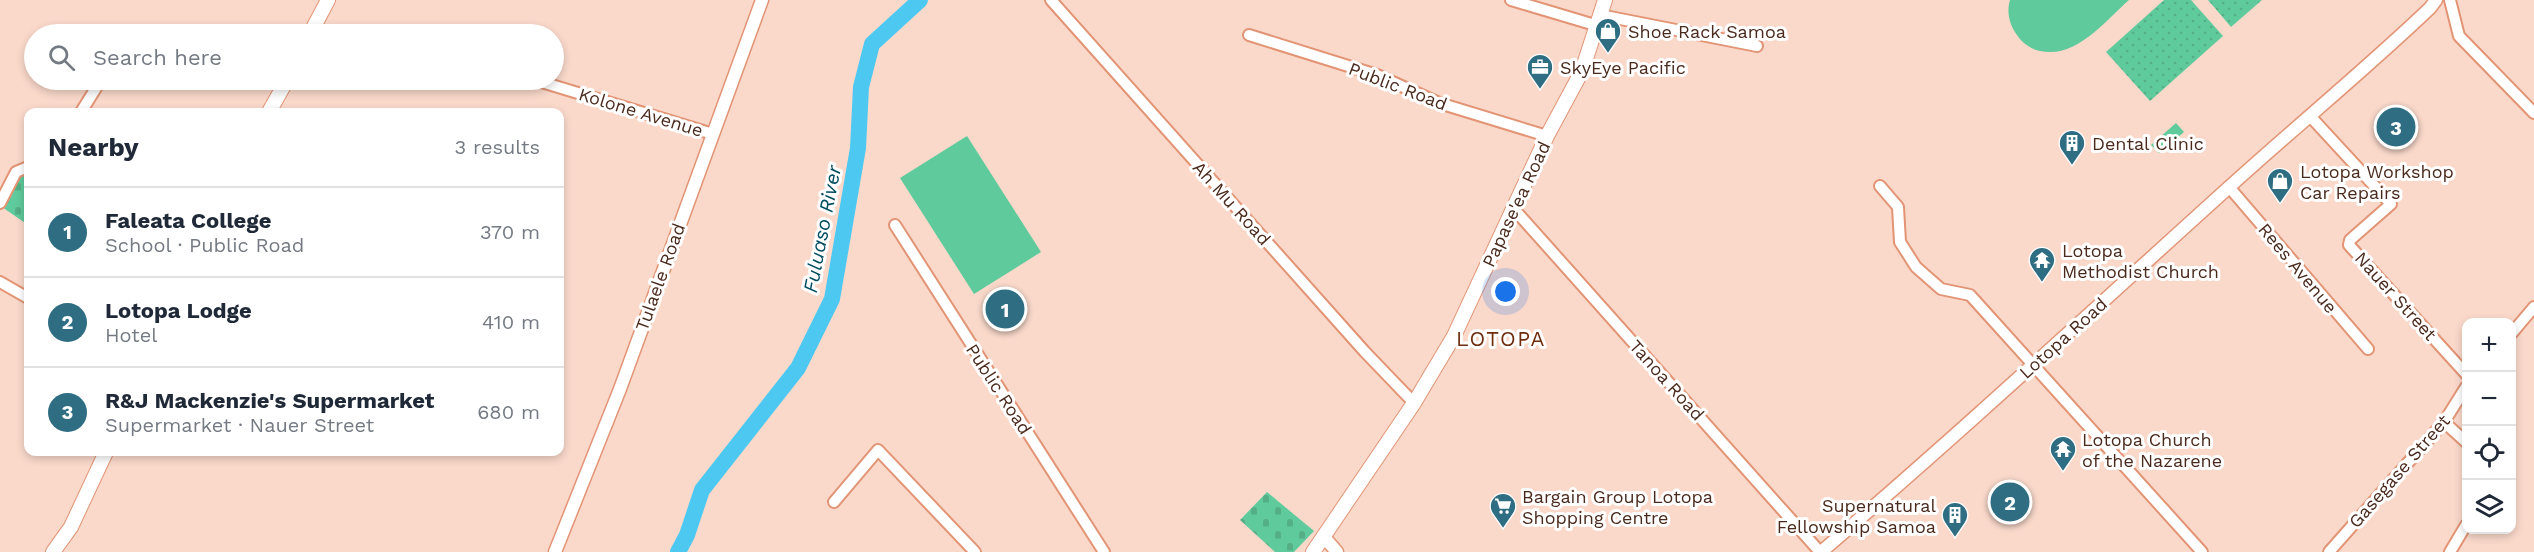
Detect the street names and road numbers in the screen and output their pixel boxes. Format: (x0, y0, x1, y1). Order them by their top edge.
street label: Public Road (1346, 58, 1450, 114)
street label: Kolone Avenue (576, 83, 706, 141)
street label: Papase'ea Road (1478, 138, 1554, 270)
street label: Ah Mu Road (1189, 157, 1275, 249)
street label: Rees Avenue (2254, 219, 2342, 317)
street label: Tulaele Road (631, 220, 689, 334)
street label: Nauer Street (2351, 247, 2442, 345)
street label: Lotopa Road (2015, 293, 2111, 383)
street label: Tanoa Road (1625, 335, 1709, 425)
street label: Public Road (962, 340, 1036, 438)
street label: Gasegase Street (2344, 410, 2454, 532)

